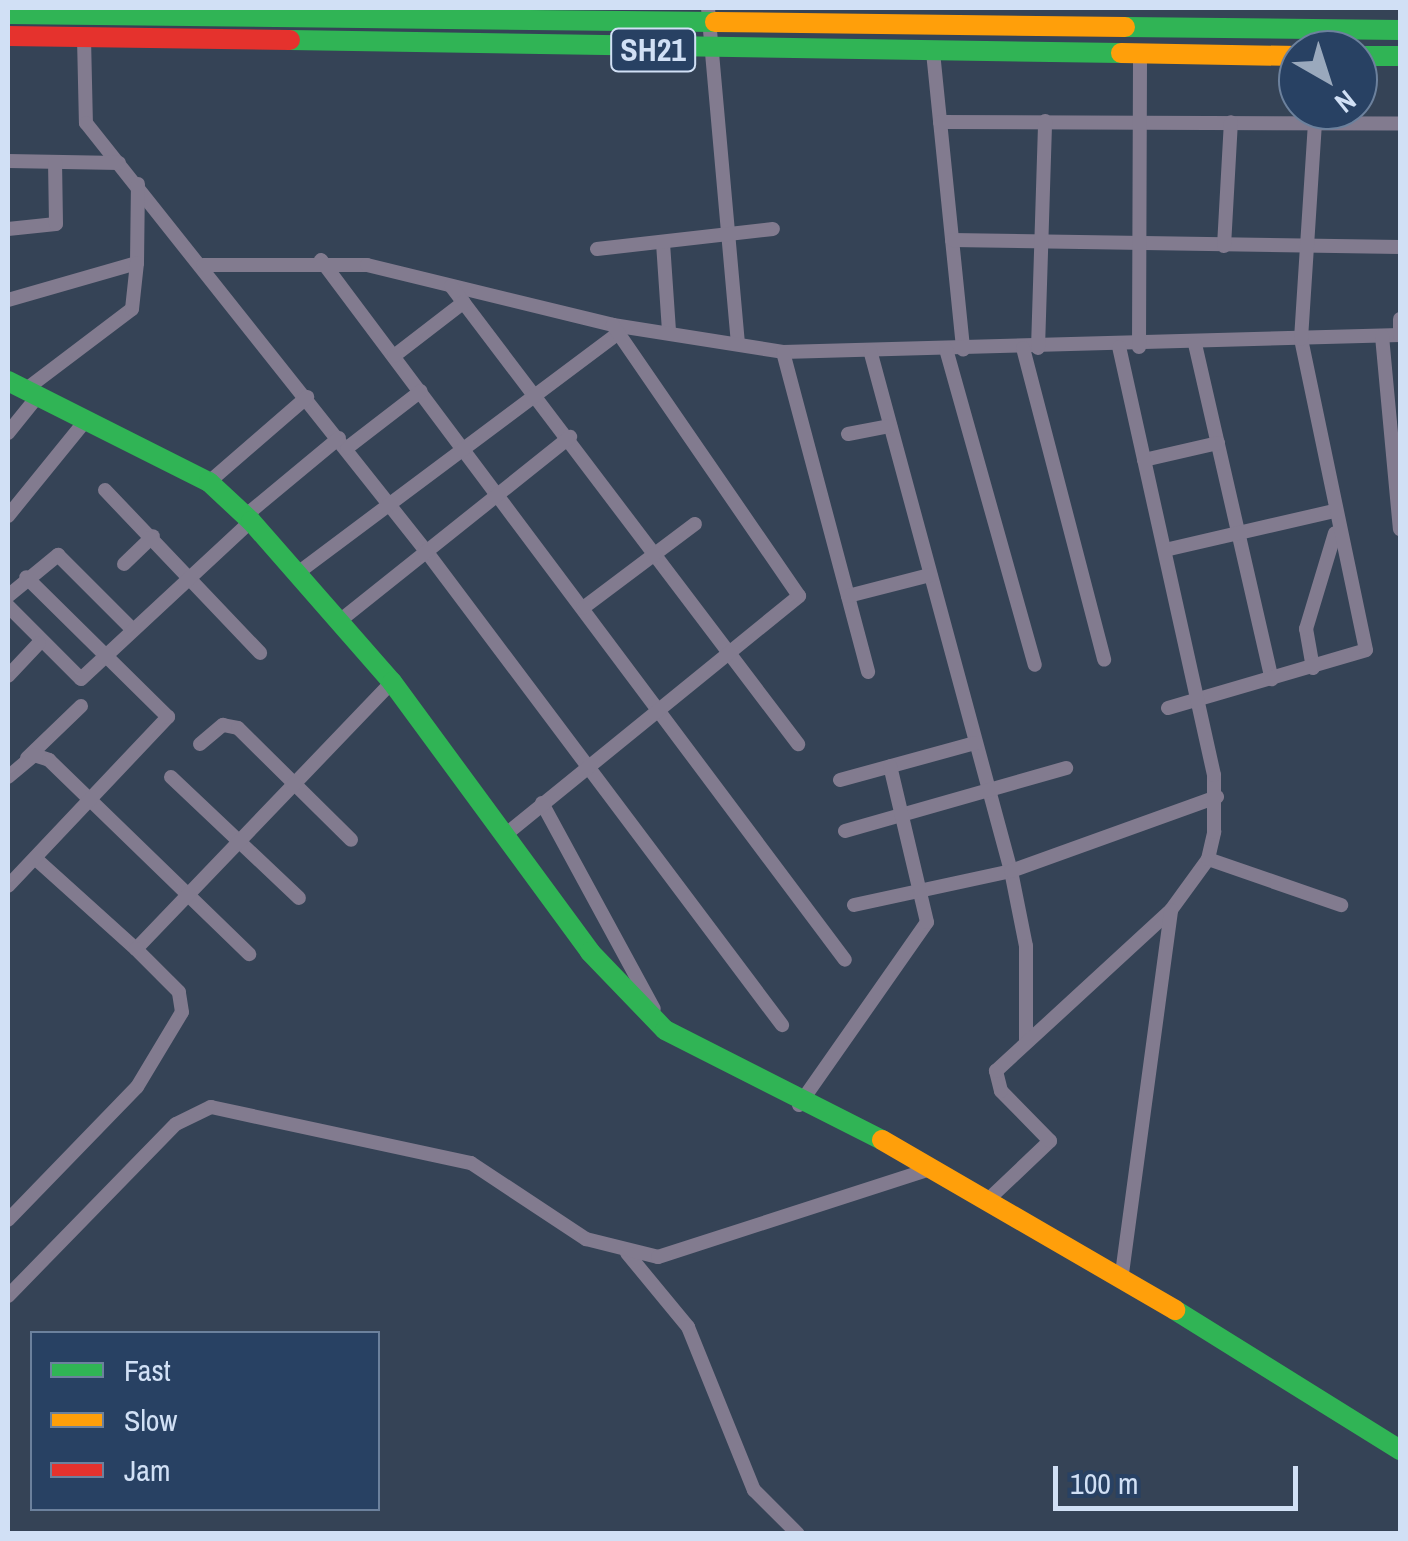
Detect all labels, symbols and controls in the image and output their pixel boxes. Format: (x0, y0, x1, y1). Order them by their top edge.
road number: SH21 (608, 23, 698, 77)
north arrow (1278, 30, 1378, 130)
text: N (1327, 82, 1364, 122)
legend (30, 1331, 380, 1511)
text: Fast (124, 1350, 171, 1390)
text: Slow (124, 1400, 177, 1440)
scale bar (1058, 1446, 1303, 1508)
text: Jam (124, 1450, 170, 1490)
text: 100 m (1070, 1463, 1138, 1503)

